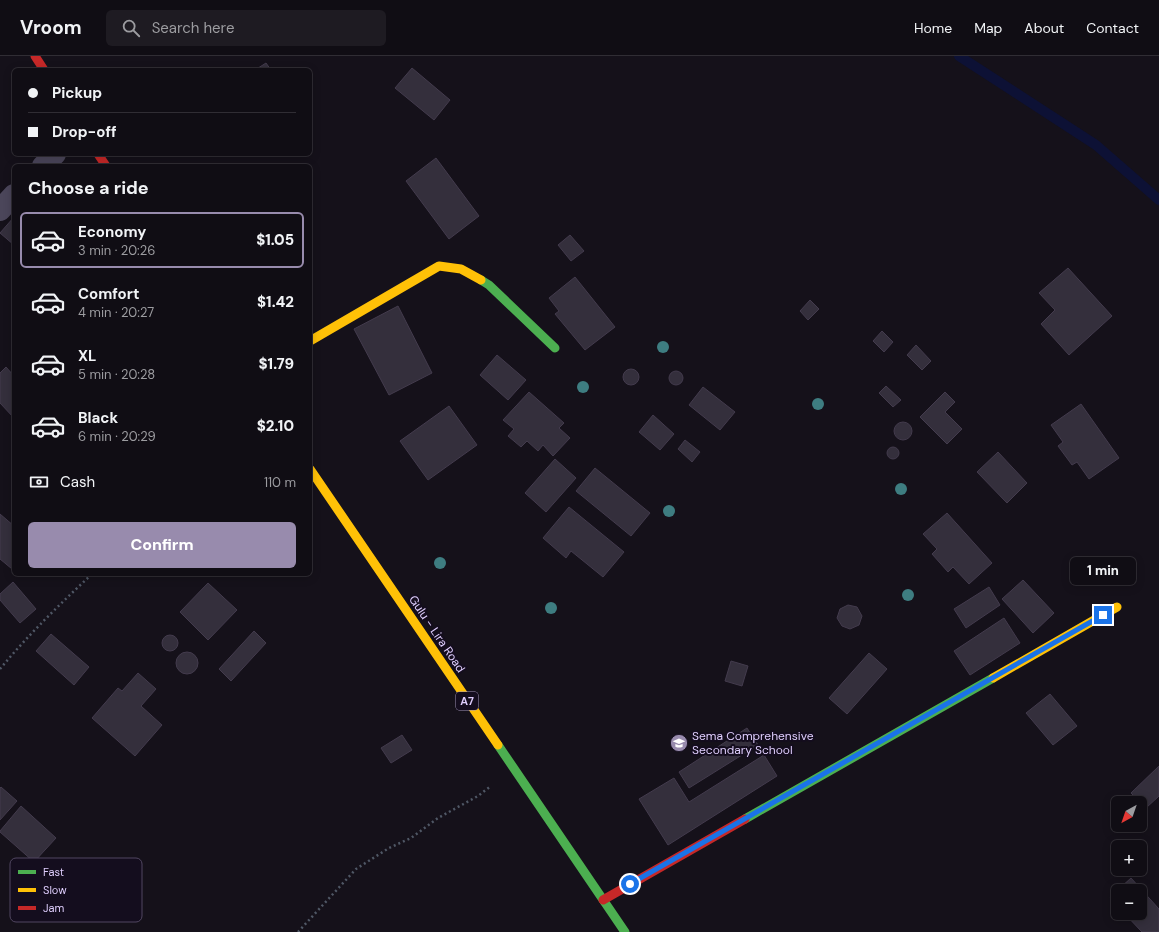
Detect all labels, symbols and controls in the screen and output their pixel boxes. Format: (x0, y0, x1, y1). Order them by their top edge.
search box (106, 10, 386, 46)
text: Vroom (20, 15, 82, 40)
icon: search (120, 17, 142, 39)
text: Search here (152, 18, 234, 38)
text: Home (914, 19, 952, 37)
text: Map (974, 19, 1002, 37)
text: About (1024, 19, 1064, 37)
text: Contact (1086, 19, 1139, 37)
text: Pickup (52, 83, 102, 103)
text: Drop-off (52, 122, 117, 142)
text: Choose a ride (28, 176, 149, 200)
icon: car (30, 222, 66, 258)
text: Economy (78, 222, 146, 242)
text: $1.05 (256, 230, 294, 250)
text: 3 min · 20:26 (78, 242, 155, 259)
icon: car (30, 284, 66, 320)
text: Comfort (78, 284, 139, 304)
text: $1.42 (257, 292, 294, 312)
text: 4 min · 20:27 (78, 304, 154, 321)
icon: car (30, 346, 66, 382)
text: XL (78, 346, 96, 366)
text: $1.79 (259, 354, 294, 374)
text: 5 min · 20:28 (78, 366, 155, 383)
icon: car (30, 408, 66, 444)
text: Black (78, 408, 118, 428)
text: $2.10 (257, 416, 294, 436)
text: 6 min · 20:29 (78, 428, 156, 445)
icon: cash (28, 471, 50, 493)
text: Cash (60, 472, 95, 492)
text: 110 m (264, 474, 296, 491)
button: Confirm (28, 522, 296, 568)
callout: 1 min (1070, 557, 1136, 585)
text: 1 min (1087, 562, 1119, 579)
street label: Gulu - Lira Road (405, 592, 469, 676)
route end (1094, 606, 1112, 624)
road number: A7 (456, 692, 478, 710)
place label: Sema Comprehensive Secondary School (692, 728, 814, 758)
school or university icon: Sema Comprehensive Secondary School (669, 733, 689, 753)
north arrow (1111, 796, 1147, 832)
map controls (1111, 796, 1147, 920)
button: + (1111, 840, 1147, 876)
legend (10, 858, 142, 922)
text: Fast (43, 865, 64, 879)
route start (621, 875, 639, 893)
text: Slow (43, 883, 67, 897)
button: − (1111, 884, 1147, 920)
text: Jam (43, 901, 64, 915)

